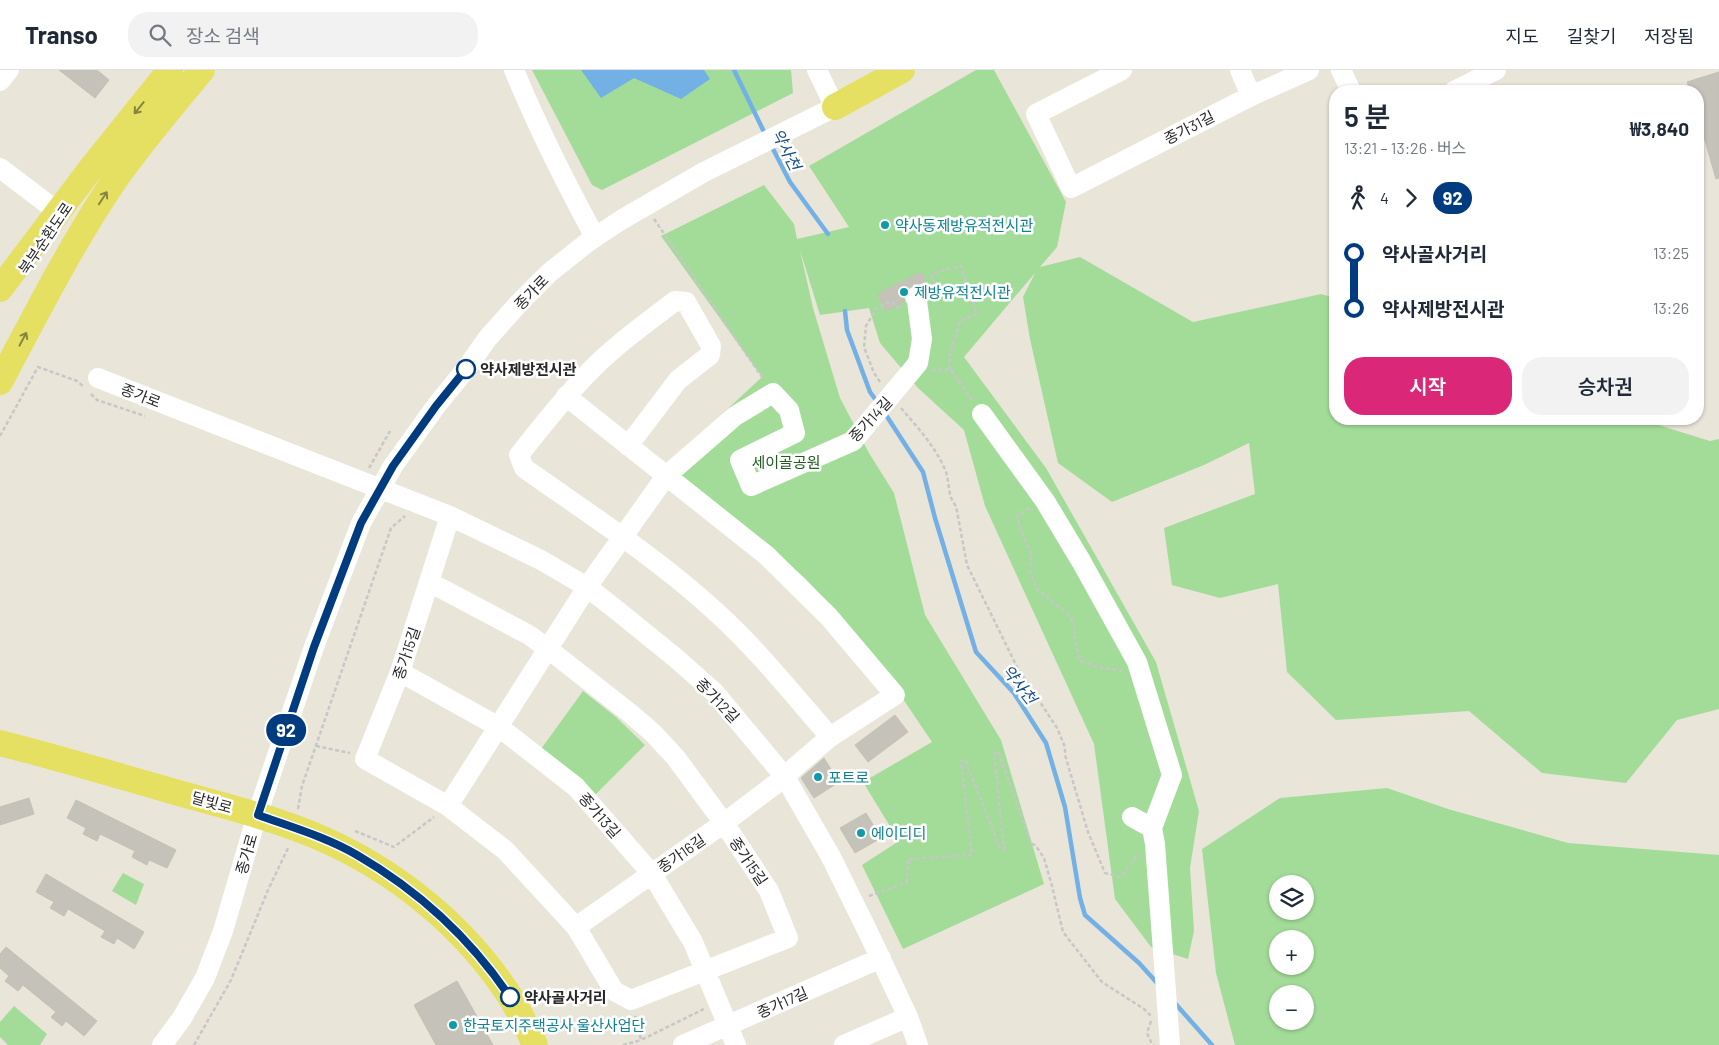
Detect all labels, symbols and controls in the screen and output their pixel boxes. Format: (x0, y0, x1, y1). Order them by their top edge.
search box (128, 12, 478, 57)
text: Transo (25, 20, 98, 49)
icon: search (146, 21, 174, 49)
text: 장소 검색 (186, 24, 260, 47)
text: 지도 (1506, 25, 1539, 47)
text: 길찾기 (1567, 25, 1616, 47)
text: 저장됨 (1644, 25, 1694, 47)
text: 5 분 (1344, 99, 1390, 133)
one-way arrow (134, 101, 145, 114)
street label: 종가31길 (1161, 107, 1217, 147)
text: ₩3,840 (1630, 117, 1689, 140)
water label: 약사천 (769, 125, 807, 175)
text: 13:21 – 13:26 · 버스 (1344, 138, 1466, 157)
icon: walk (1344, 184, 1372, 212)
icon: forward (1397, 184, 1425, 212)
text: 92 (1443, 187, 1462, 209)
text: 4 (1380, 188, 1389, 207)
one-way arrow (98, 191, 109, 205)
street label: 북부순환도로 (14, 199, 76, 277)
place label: 약사동제방유적전시관 (895, 216, 1033, 234)
marker: 약사동제방유적전시관 (879, 219, 891, 231)
text: 약사골사거리 (1382, 242, 1487, 265)
text: 13:25 (1653, 243, 1689, 262)
street label: 종가로 (510, 271, 552, 313)
place label: 제방유적전시관 (914, 283, 1011, 301)
marker: 제방유적전시관 (898, 286, 910, 298)
text: 약사제방전시관 (1382, 297, 1504, 320)
text: 13:26 (1653, 298, 1689, 317)
one-way arrow (19, 332, 28, 347)
button: 시작 (1344, 357, 1512, 415)
button: 승차권 (1522, 357, 1689, 415)
marker: 약사제방전시관 (456, 359, 476, 379)
place label: 약사제방전시관 (480, 360, 577, 378)
street label: 종가로 (118, 379, 164, 411)
street label: 종가14길 (845, 393, 895, 445)
park label: 세이골공원 (751, 453, 821, 471)
street label: 종가15길 (389, 624, 423, 682)
water label: 약사천 (999, 661, 1042, 709)
street label: 종가12길 (693, 674, 743, 726)
line badge: 92 (264, 714, 308, 746)
text: 92 (276, 719, 296, 741)
place label: 포트로 (828, 768, 869, 786)
marker: 포트로 (812, 771, 824, 783)
street label: 달빛로 (190, 788, 234, 816)
street label: 종가13길 (575, 789, 625, 841)
place label: 에이디디 (871, 824, 926, 842)
marker: 에이디디 (855, 827, 867, 839)
street label: 종가16길 (654, 830, 708, 876)
street label: 종가로 (232, 832, 260, 876)
street label: 종가15길 (726, 833, 772, 889)
map controls (1269, 875, 1314, 1030)
button: layers (1269, 875, 1314, 920)
button: + (1269, 930, 1314, 975)
street label: 종가17길 (754, 983, 810, 1021)
button: − (1269, 985, 1314, 1030)
marker: 약사골사거리 (500, 987, 520, 1007)
place label: 약사골사거리 (524, 988, 607, 1006)
place label: 한국토지주택공사 울산사업단 (463, 1016, 646, 1034)
marker: 한국토지주택공사 울산사업단 (447, 1019, 459, 1031)

